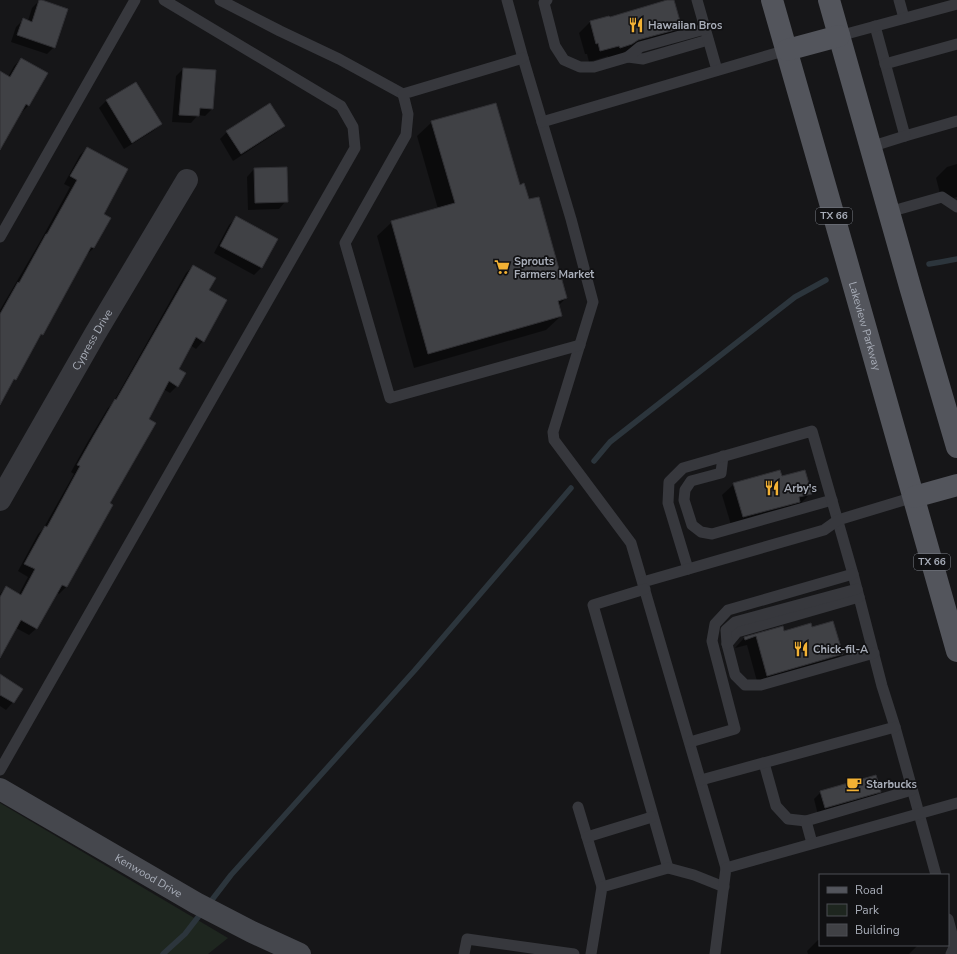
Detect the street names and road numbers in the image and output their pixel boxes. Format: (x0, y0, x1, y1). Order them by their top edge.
road number: TX 66 (816, 208, 852, 224)
street label: Lakeview Parkway (845, 280, 885, 372)
street label: Cypress Drive (68, 306, 116, 373)
road number: TX 66 (914, 554, 950, 570)
street label: Kenwood Drive (112, 850, 185, 901)

